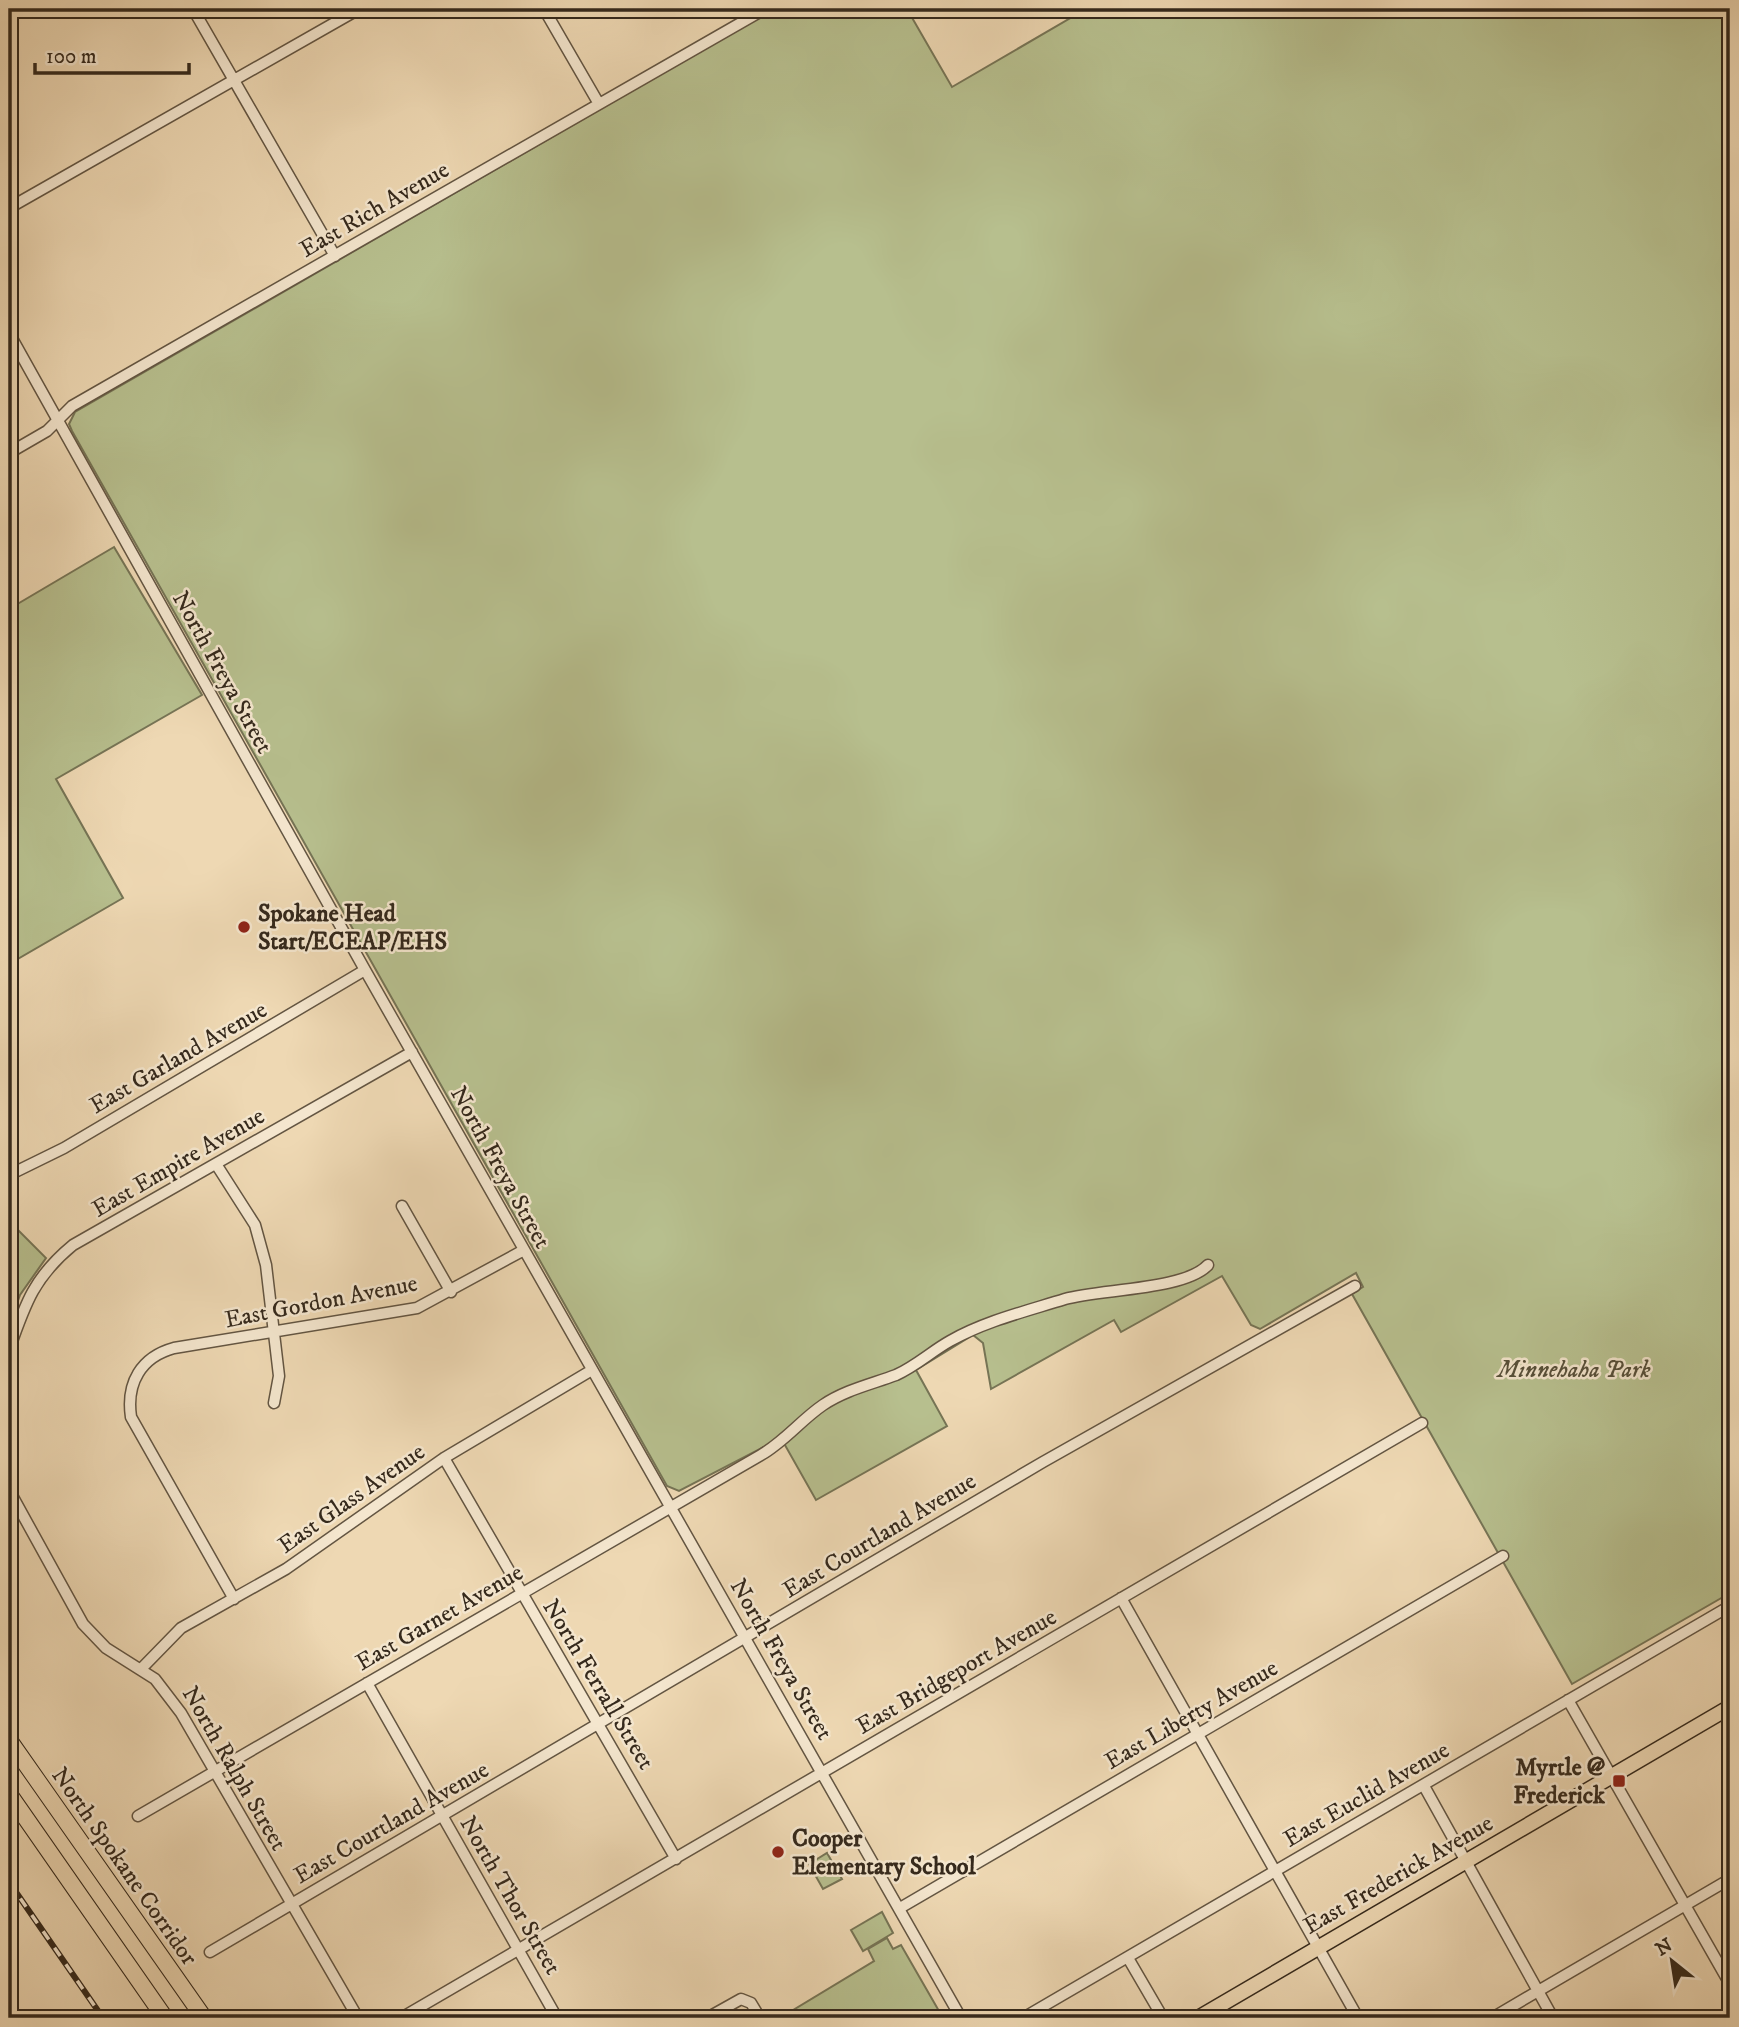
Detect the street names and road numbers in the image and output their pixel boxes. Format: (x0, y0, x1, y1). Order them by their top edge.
street label: East Rich Avenue (294, 155, 455, 265)
street label: North Freya Street (165, 586, 279, 759)
street label: East Garland Avenue (84, 995, 273, 1121)
street label: North Freya Street (443, 1081, 557, 1254)
street label: East Empire Avenue (87, 1101, 270, 1224)
street label: East Gordon Avenue (222, 1269, 420, 1335)
street label: East Glass Avenue (272, 1437, 431, 1561)
street label: East Courtland Avenue (777, 1466, 982, 1605)
street label: East Garnet Avenue (350, 1558, 529, 1678)
street label: North Freya Street (723, 1574, 840, 1746)
street label: North Ferrall Street (535, 1594, 661, 1775)
street label: East Bridgeport Avenue (851, 1602, 1062, 1741)
street label: East Liberty Avenue (1100, 1653, 1284, 1777)
street label: North Ralph Street (175, 1681, 294, 1856)
street label: East Euclid Avenue (1278, 1735, 1455, 1855)
street label: East Courtland Avenue (289, 1755, 494, 1891)
street label: North Spokane Corridor (44, 1762, 204, 1972)
street label: East Frederick Avenue (1298, 1808, 1499, 1941)
street label: North Thor Street (453, 1811, 568, 1980)

